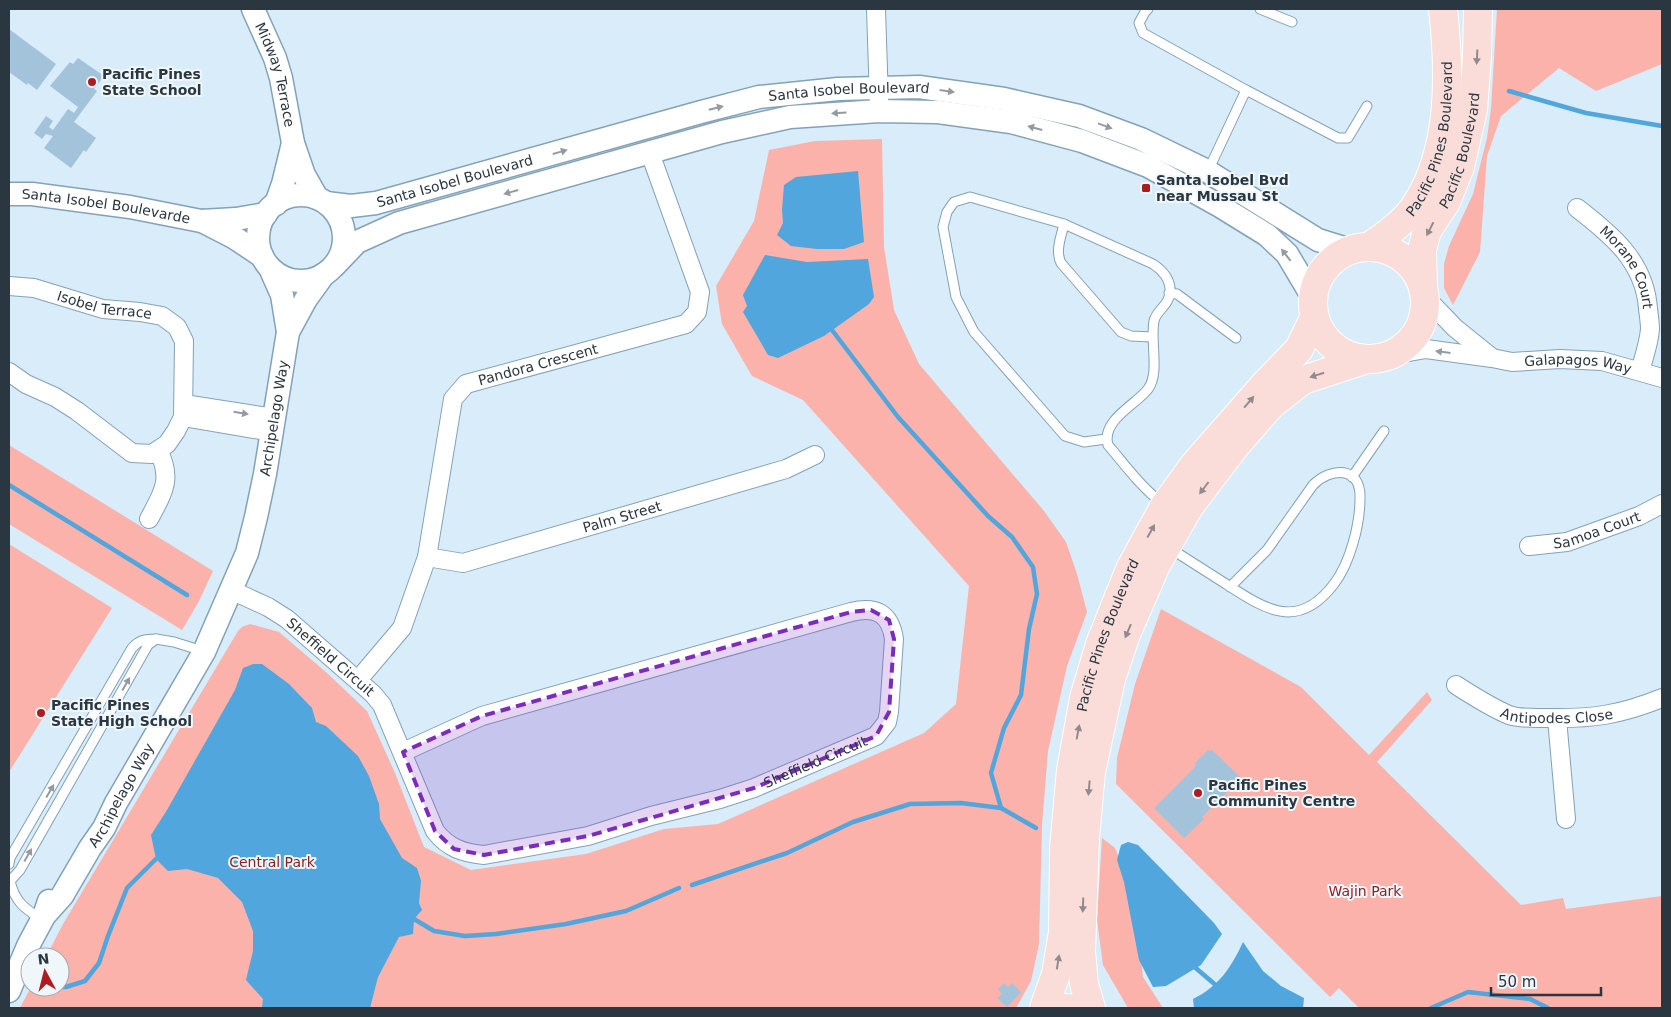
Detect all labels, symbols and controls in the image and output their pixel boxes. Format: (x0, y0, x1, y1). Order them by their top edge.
street label: Midway Terrace (252, 20, 298, 128)
one-way arrow (1472, 50, 1480, 66)
street label: Pacific Pines Boulevard (1402, 61, 1455, 219)
place label: Pacific Pines State School (102, 66, 202, 98)
marker: Pacific Pines State School (86, 76, 98, 88)
street label: Santa Isobel Boulevard (768, 79, 931, 104)
one-way arrow (939, 87, 955, 95)
street label: Pacific Boulevard (1436, 92, 1482, 212)
one-way arrow (709, 104, 724, 112)
one-way arrow (830, 110, 846, 118)
one-way arrow (1098, 122, 1113, 130)
one-way arrow (1027, 124, 1042, 132)
one-way arrow (552, 148, 567, 156)
street label: Santa Isobel Boulevard (375, 151, 535, 210)
place label: Santa Isobel Bvd near Mussau St (1156, 172, 1289, 204)
marker: Santa Isobel Bvd near Mussau St (1140, 182, 1152, 194)
street label: Santa Isobel Boulevarde (22, 186, 192, 227)
one-way arrow (504, 188, 519, 196)
one-way arrow (1426, 221, 1434, 236)
street label: Morane Court (1597, 222, 1656, 310)
one-way arrow (1281, 248, 1291, 262)
street label: Isobel Terrace (55, 287, 153, 322)
street label: Pandora Crescent (476, 340, 600, 388)
one-way arrow (1435, 348, 1451, 356)
street label: Galapagos Way (1524, 351, 1634, 377)
street label: Archipelago Way (257, 359, 291, 477)
one-way arrow (1310, 372, 1325, 379)
one-way arrow (1243, 396, 1254, 408)
one-way arrow (233, 409, 249, 417)
one-way arrow (1199, 481, 1209, 495)
street label: Palm Street (581, 498, 664, 536)
street label: Samoa Court (1552, 508, 1643, 551)
one-way arrow (1147, 523, 1155, 538)
street label: Pacific Pines Boulevard (1074, 556, 1142, 713)
street label: Sheffield Circuit (284, 615, 378, 700)
one-way arrow (1123, 624, 1131, 638)
one-way arrow (122, 677, 130, 692)
place label: Pacific Pines State High School (51, 697, 192, 729)
street label: Antipodes Close (1498, 704, 1614, 726)
marker: Pacific Pines State High School (35, 707, 47, 719)
one-way arrow (1074, 723, 1082, 739)
street label: Sheffield Circuit (761, 733, 870, 791)
street label: Archipelago Way (85, 740, 157, 850)
place label: Pacific Pines Community Centre (1208, 777, 1355, 809)
one-way arrow (1085, 780, 1093, 796)
one-way arrow (45, 784, 54, 797)
marker: Pacific Pines Community Centre (1192, 787, 1204, 799)
one-way arrow (23, 849, 32, 862)
park label: Central Park (229, 854, 316, 870)
park label: Wajin Park (1329, 883, 1402, 899)
one-way arrow (1079, 897, 1087, 913)
north arrow (20, 947, 70, 997)
text: N (37, 950, 50, 968)
one-way arrow (1055, 953, 1063, 969)
scale bar (1491, 964, 1601, 996)
text: 50 m (1498, 973, 1536, 991)

